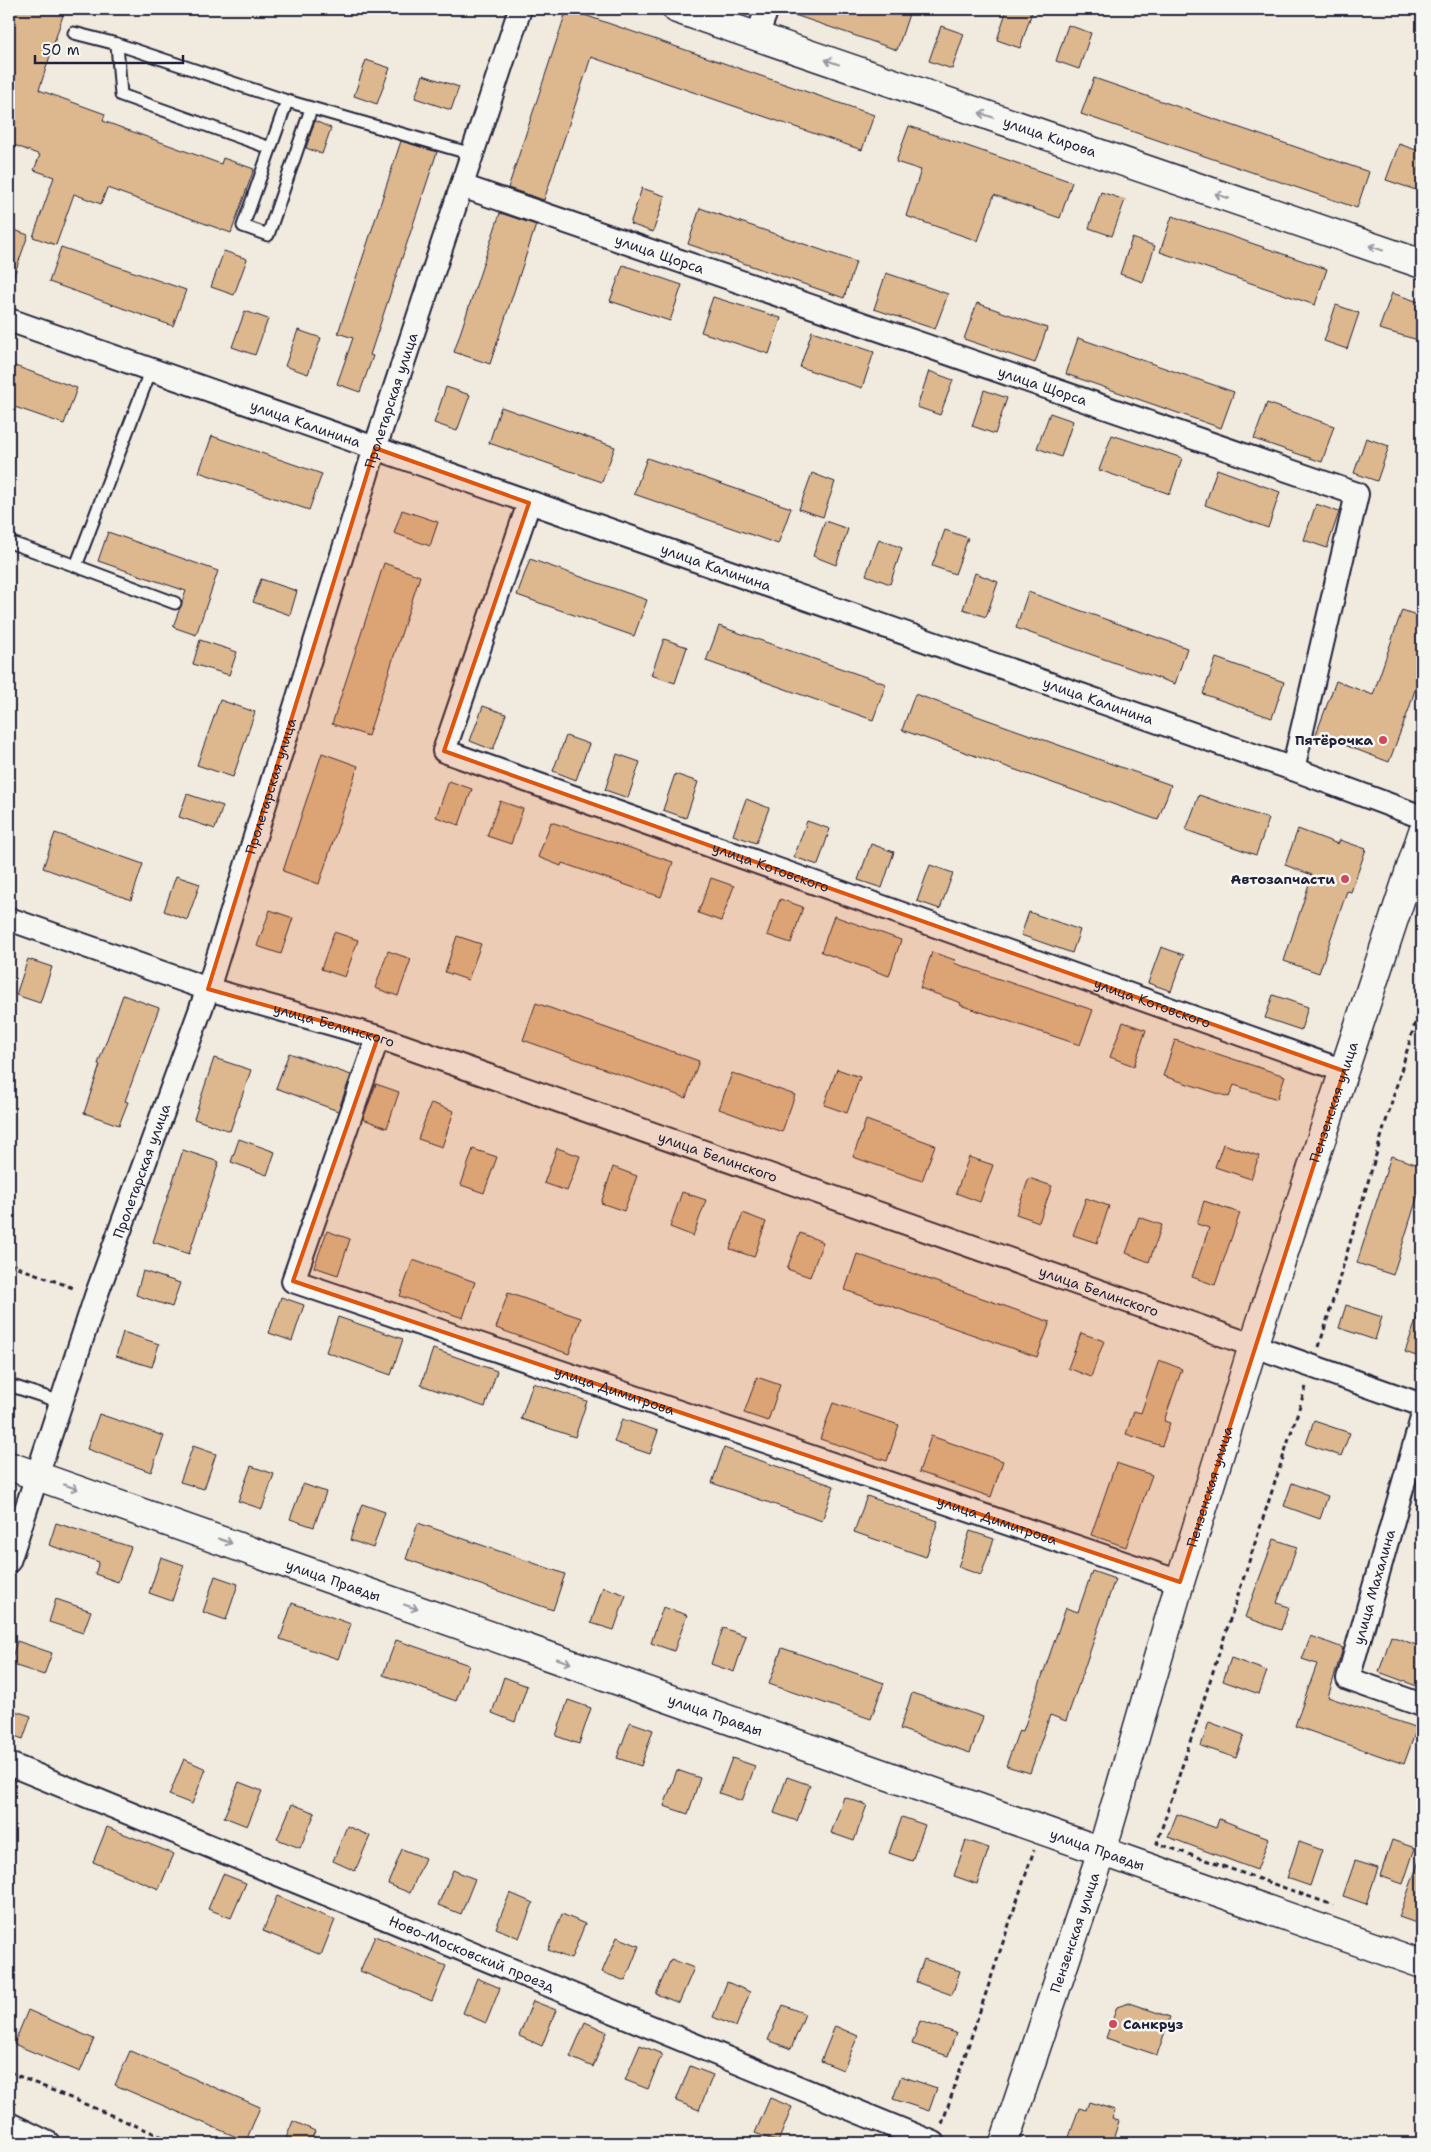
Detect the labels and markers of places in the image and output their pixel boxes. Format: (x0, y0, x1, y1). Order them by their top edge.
place label: Пятёрочка (1295, 731, 1373, 749)
marker: Пятёрочка (1377, 734, 1389, 746)
place label: Автозапчасти (1231, 870, 1335, 888)
marker: Автозапчасти (1339, 873, 1351, 885)
place label: Санкруз (1123, 2015, 1184, 2033)
marker: Санкруз (1107, 2018, 1119, 2030)

